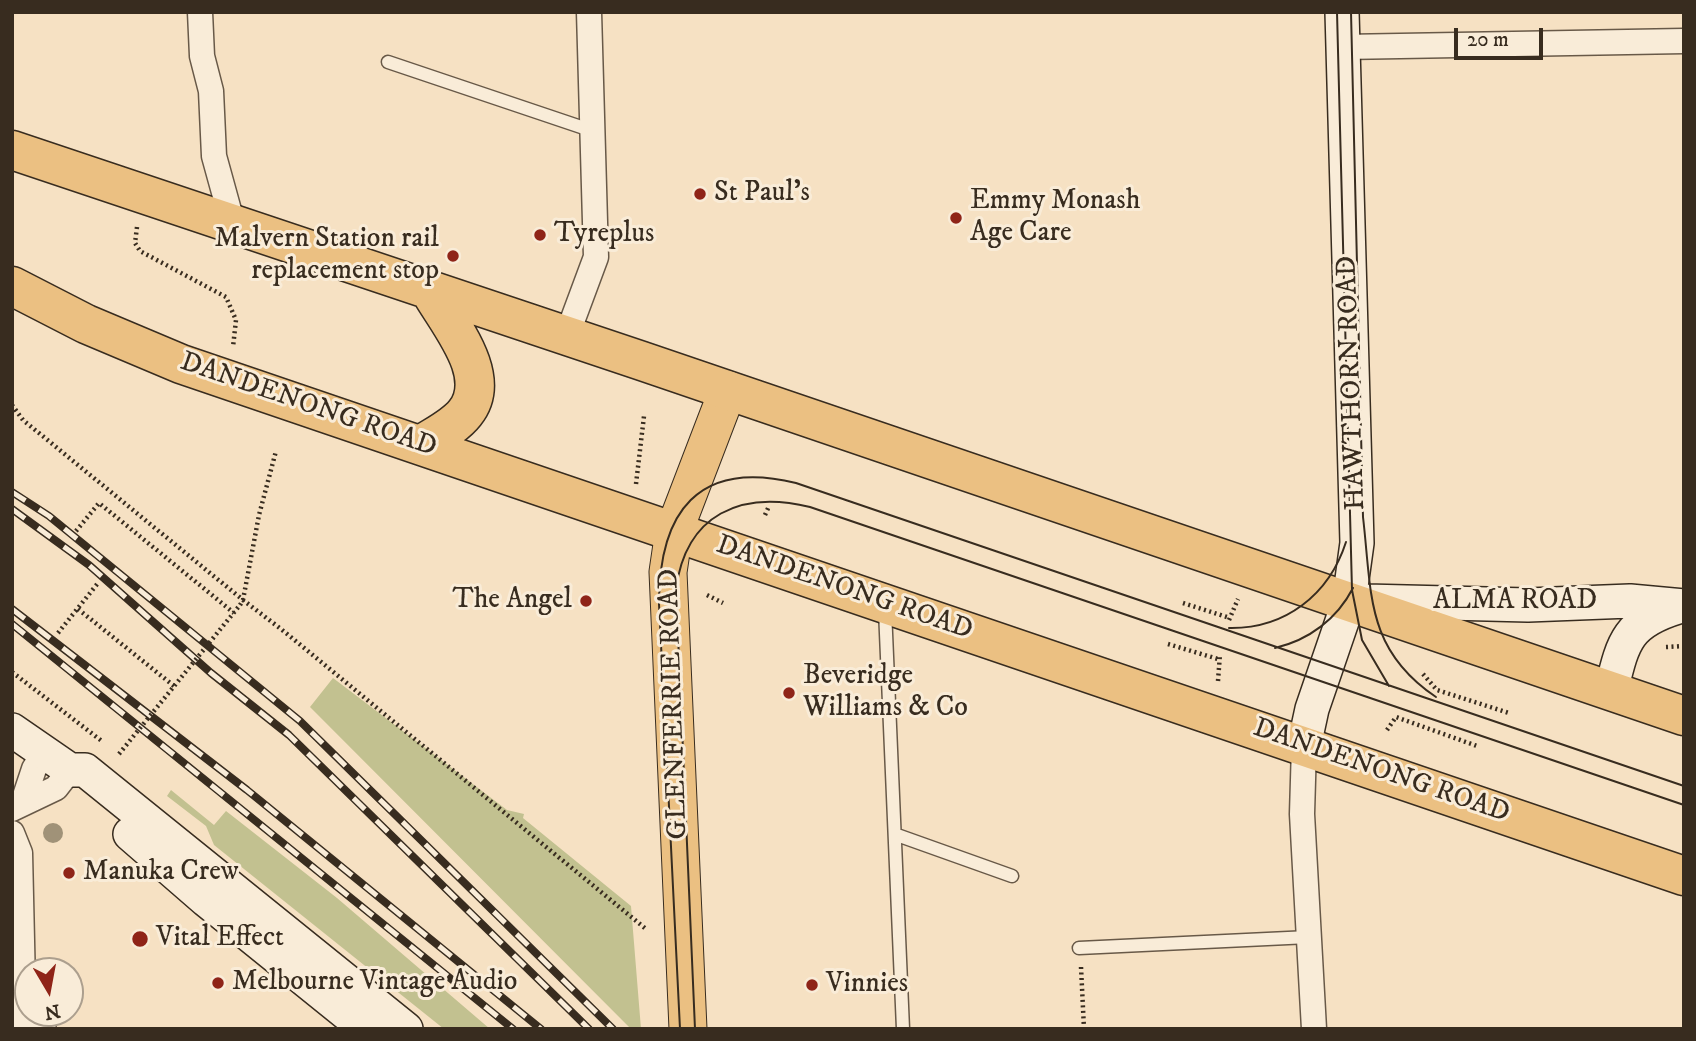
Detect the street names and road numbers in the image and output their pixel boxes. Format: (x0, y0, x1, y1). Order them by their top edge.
street label: HAWTHORN ROAD (1332, 255, 1374, 511)
street label: DANDENONG ROAD (175, 346, 441, 466)
street label: DANDENONG ROAD (711, 529, 977, 649)
street label: GLENFERRIE ROAD (653, 568, 697, 840)
street label: ALMA ROAD (1433, 585, 1597, 619)
street label: DANDENONG ROAD (1248, 712, 1514, 832)

